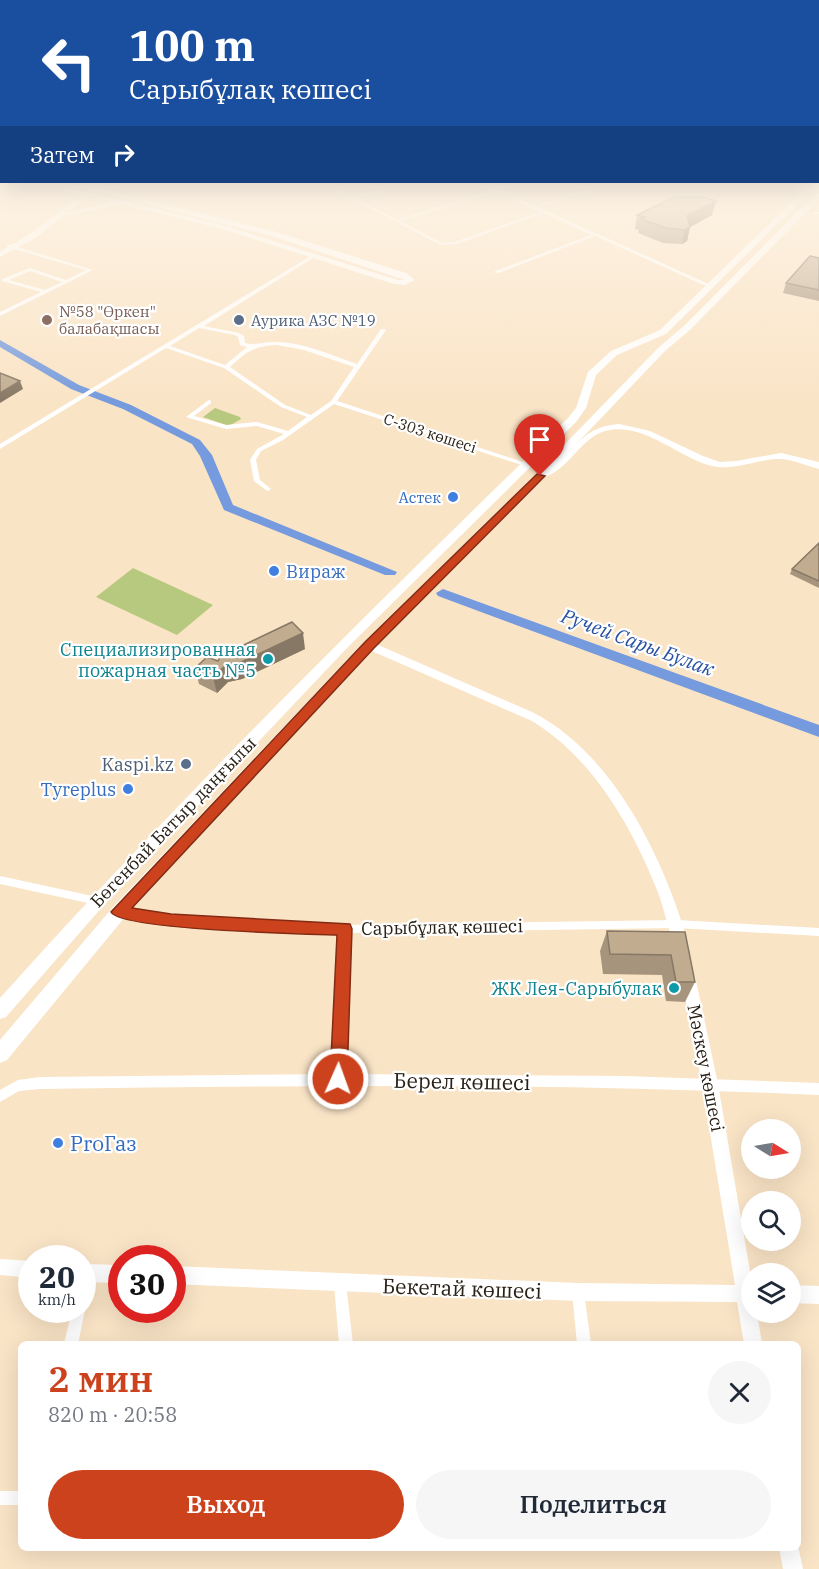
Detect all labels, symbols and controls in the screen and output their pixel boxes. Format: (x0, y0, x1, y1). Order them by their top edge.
text: 100 m (129, 18, 255, 73)
icon: left (30, 24, 108, 102)
text: Сарыбұлақ көшесі (129, 71, 372, 106)
icon: right (107, 138, 140, 171)
text: Затем (30, 140, 95, 169)
place label: №58 "Өркен" балабақшасы (59, 302, 160, 338)
place label: Аурика АЗС №19 (251, 311, 376, 330)
marker: №58 "Өркен" балабақшасы (40, 313, 54, 327)
marker: Аурика АЗС №19 (232, 313, 246, 327)
street label: С-303 көшесі (381, 409, 479, 457)
pin (514, 414, 565, 476)
icon: arrive (523, 423, 556, 456)
place label: Астек (398, 488, 441, 507)
marker: Астек (446, 490, 460, 504)
place label: Вираж (286, 560, 346, 583)
marker: Вираж (267, 564, 281, 578)
water label: Ручей Сары Булак (557, 601, 718, 682)
place label: Специализированная пожарная часть №5 (60, 638, 256, 682)
marker: Специализированная пожарная часть №5 (261, 652, 275, 666)
street label: Бөгенбай Батыр даңғылы (85, 732, 261, 912)
place label: Kaspi.kz (102, 753, 174, 776)
marker: Kaspi.kz (179, 757, 193, 771)
place label: Tyreplus (41, 778, 116, 801)
marker: Tyreplus (121, 782, 135, 796)
street label: Сарыбұлақ көшесі (361, 914, 523, 940)
place label: ЖК Лея-Сарыбулак (491, 977, 663, 1000)
marker: ЖК Лея-Сарыбулак (667, 981, 681, 995)
street label: Мәскеу көшесі (682, 1002, 730, 1134)
position arrow (306, 1047, 370, 1111)
street label: Берел көшесі (393, 1066, 531, 1096)
north arrow (741, 1119, 801, 1179)
map controls (741, 1119, 801, 1323)
place label: ProГаз (70, 1129, 137, 1157)
marker: ProГаз (51, 1136, 65, 1150)
button: search (741, 1191, 801, 1251)
speed limit sign: 30 (108, 1245, 186, 1323)
text: 20 (39, 1257, 75, 1296)
button: layers (741, 1263, 801, 1323)
street label: Бекетай көшесі (382, 1271, 542, 1305)
text: km/h (38, 1290, 76, 1309)
text: 2 мин (48, 1355, 153, 1402)
button: close (708, 1361, 771, 1424)
text: 820 m · 20:58 (48, 1401, 177, 1428)
button: Выход (48, 1470, 404, 1539)
button: Поделиться (416, 1470, 771, 1539)

